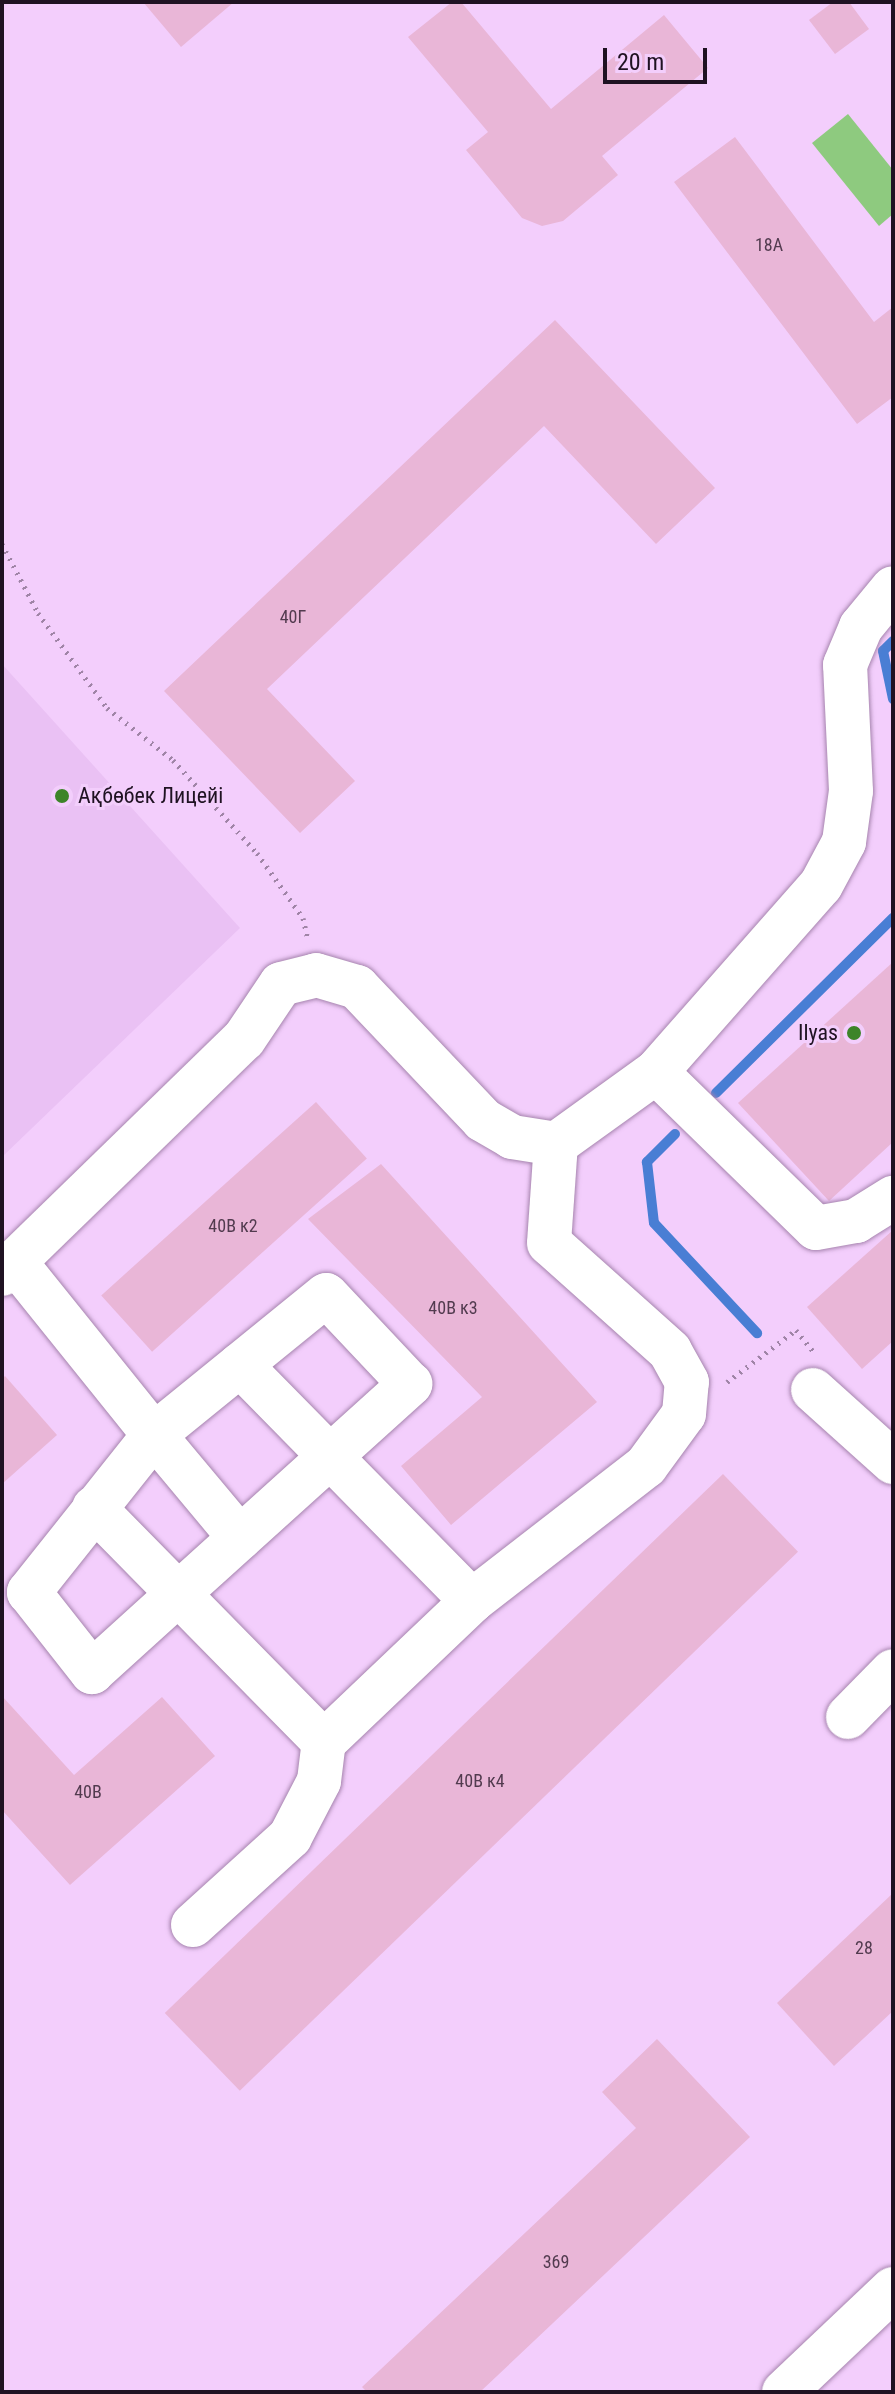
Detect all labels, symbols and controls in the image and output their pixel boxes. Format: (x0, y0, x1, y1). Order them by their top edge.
scale bar (607, 32, 711, 82)
text: 20 m (617, 48, 664, 76)
house number: 18А (755, 234, 783, 256)
house number: 40Г (280, 606, 306, 628)
place label: Ақбөбек Лицейі (78, 783, 223, 809)
marker: Ақбөбек Лицейі (53, 787, 71, 805)
place label: Ilyas (798, 1020, 838, 1046)
marker: Ilyas (845, 1024, 863, 1042)
house number: 40В к2 (208, 1215, 258, 1237)
house number: 40В к3 (428, 1297, 478, 1319)
house number: 40В к4 (455, 1770, 505, 1792)
house number: 40В (74, 1781, 102, 1803)
house number: 28 (855, 1937, 873, 1959)
house number: 369 (543, 2251, 569, 2273)

